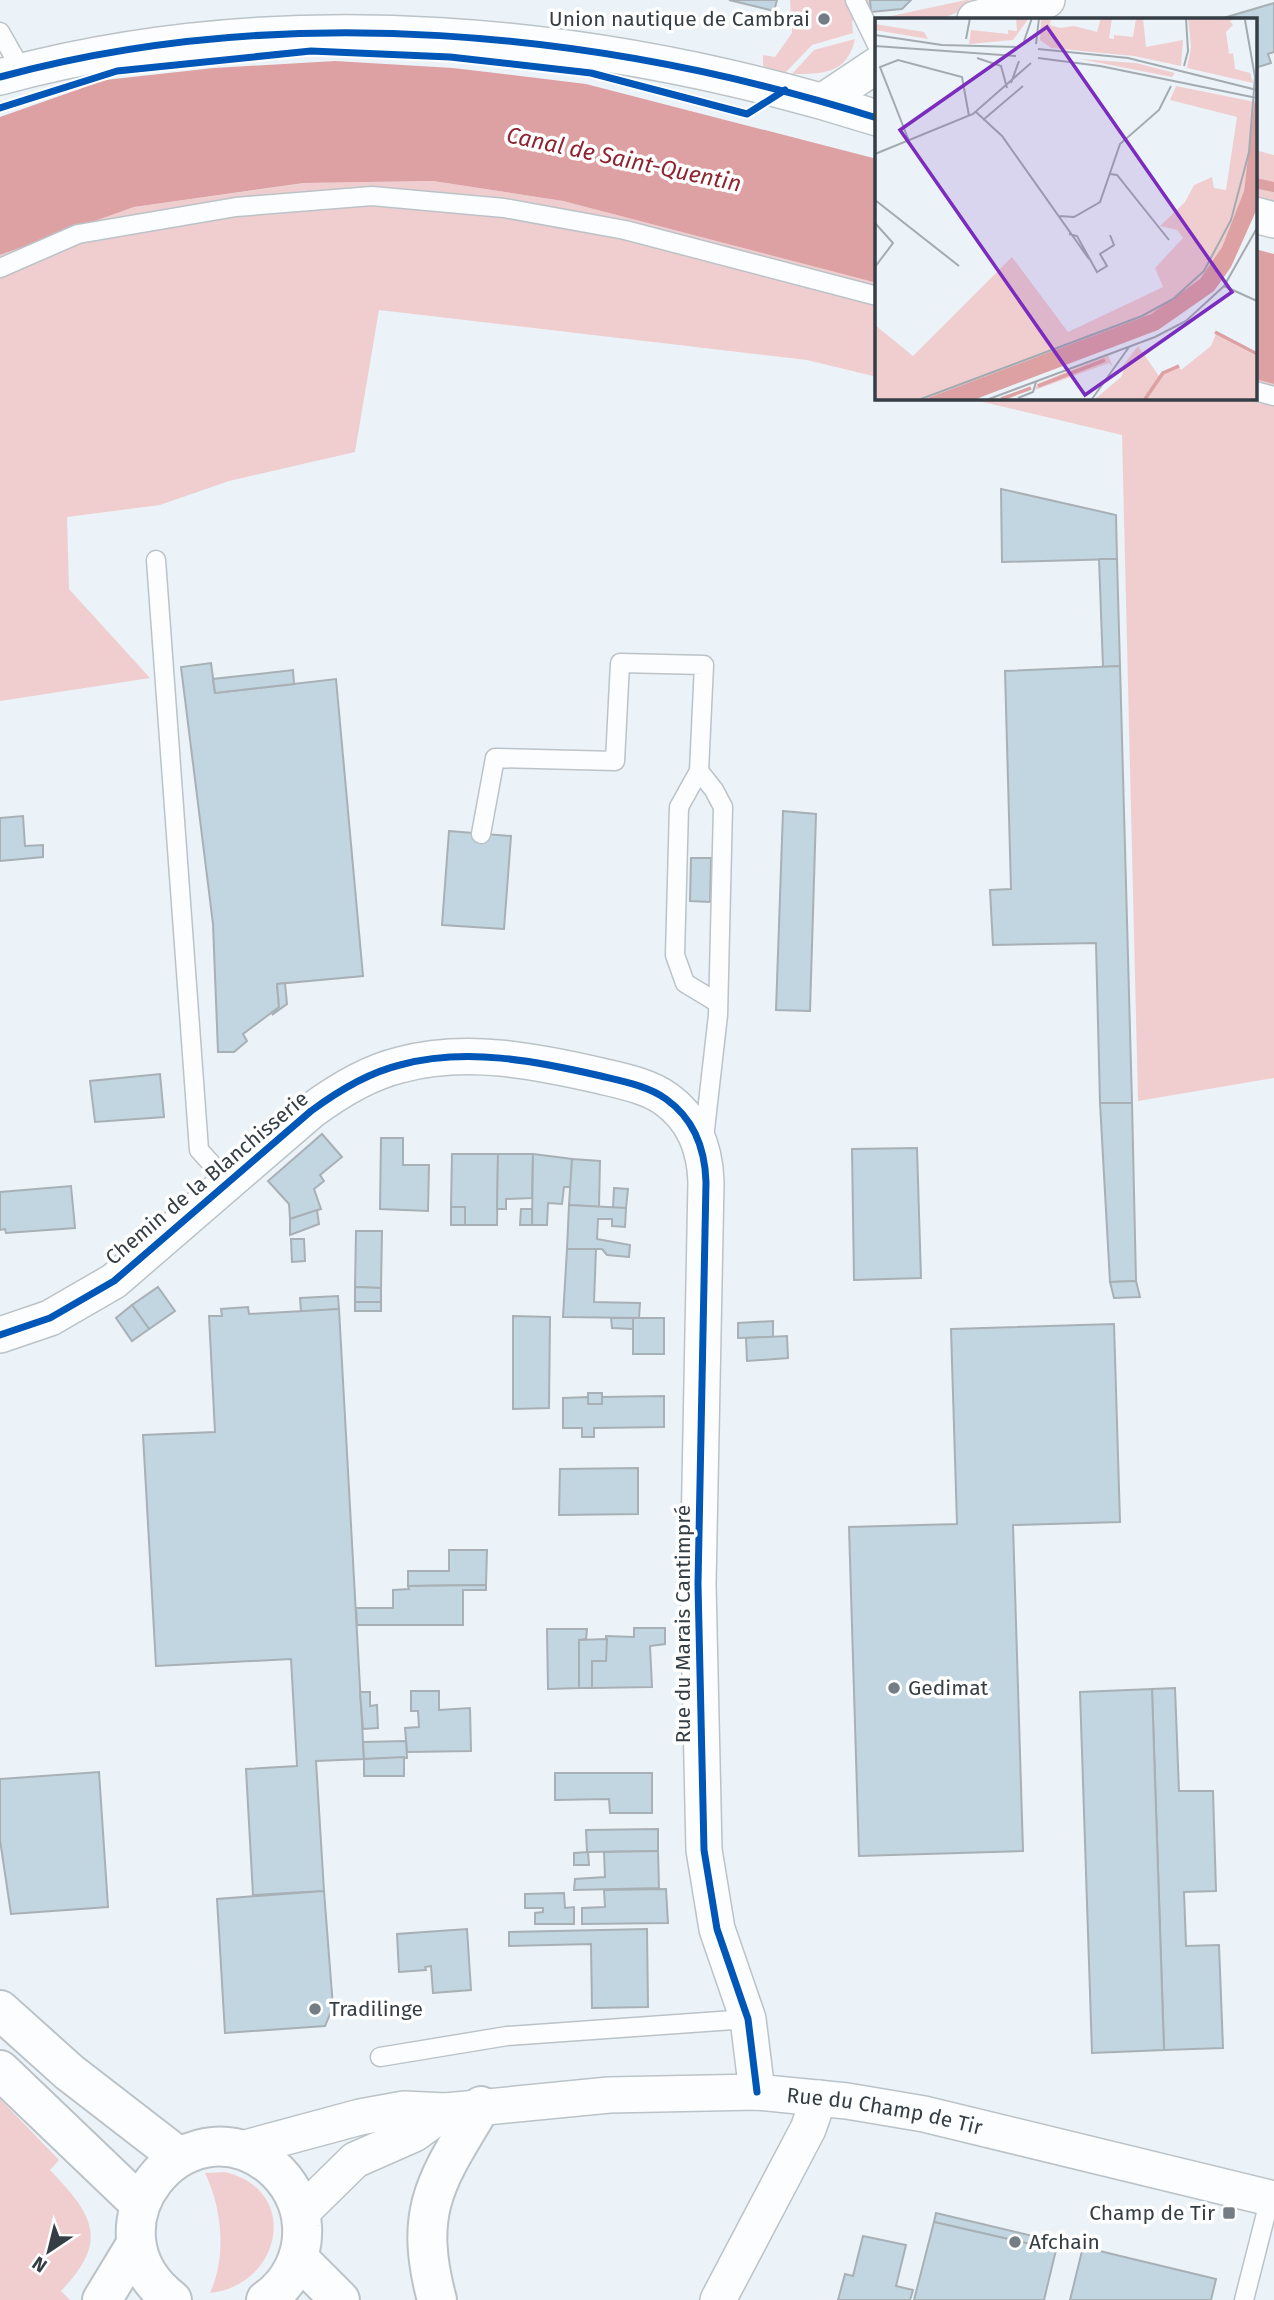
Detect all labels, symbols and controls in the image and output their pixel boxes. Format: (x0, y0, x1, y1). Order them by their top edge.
place label: Union nautique de Cambrai (549, 6, 810, 32)
marker: Union nautique de Cambrai (816, 11, 832, 27)
inset map (875, 18, 1256, 399)
water label: Canal de Saint-Quentin (504, 120, 744, 198)
street label: Chemin de la Blanchisserie (100, 1085, 314, 1271)
street label: Rue du Marais Cantimpré (670, 1505, 696, 1743)
place label: Gedimat (908, 1675, 989, 1701)
marker: Gedimat (886, 1680, 902, 1696)
place label: Tradilinge (329, 1996, 423, 2022)
marker: Tradilinge (307, 2001, 323, 2017)
street label: Rue du Champ de Tir (785, 2082, 985, 2141)
place label: Champ de Tir (1089, 2200, 1215, 2226)
marker: Champ de Tir (1221, 2205, 1237, 2221)
north arrow (14, 2216, 84, 2286)
place label: Afchain (1029, 2229, 1100, 2255)
marker: Afchain (1007, 2234, 1023, 2250)
text: N (28, 2251, 51, 2278)

